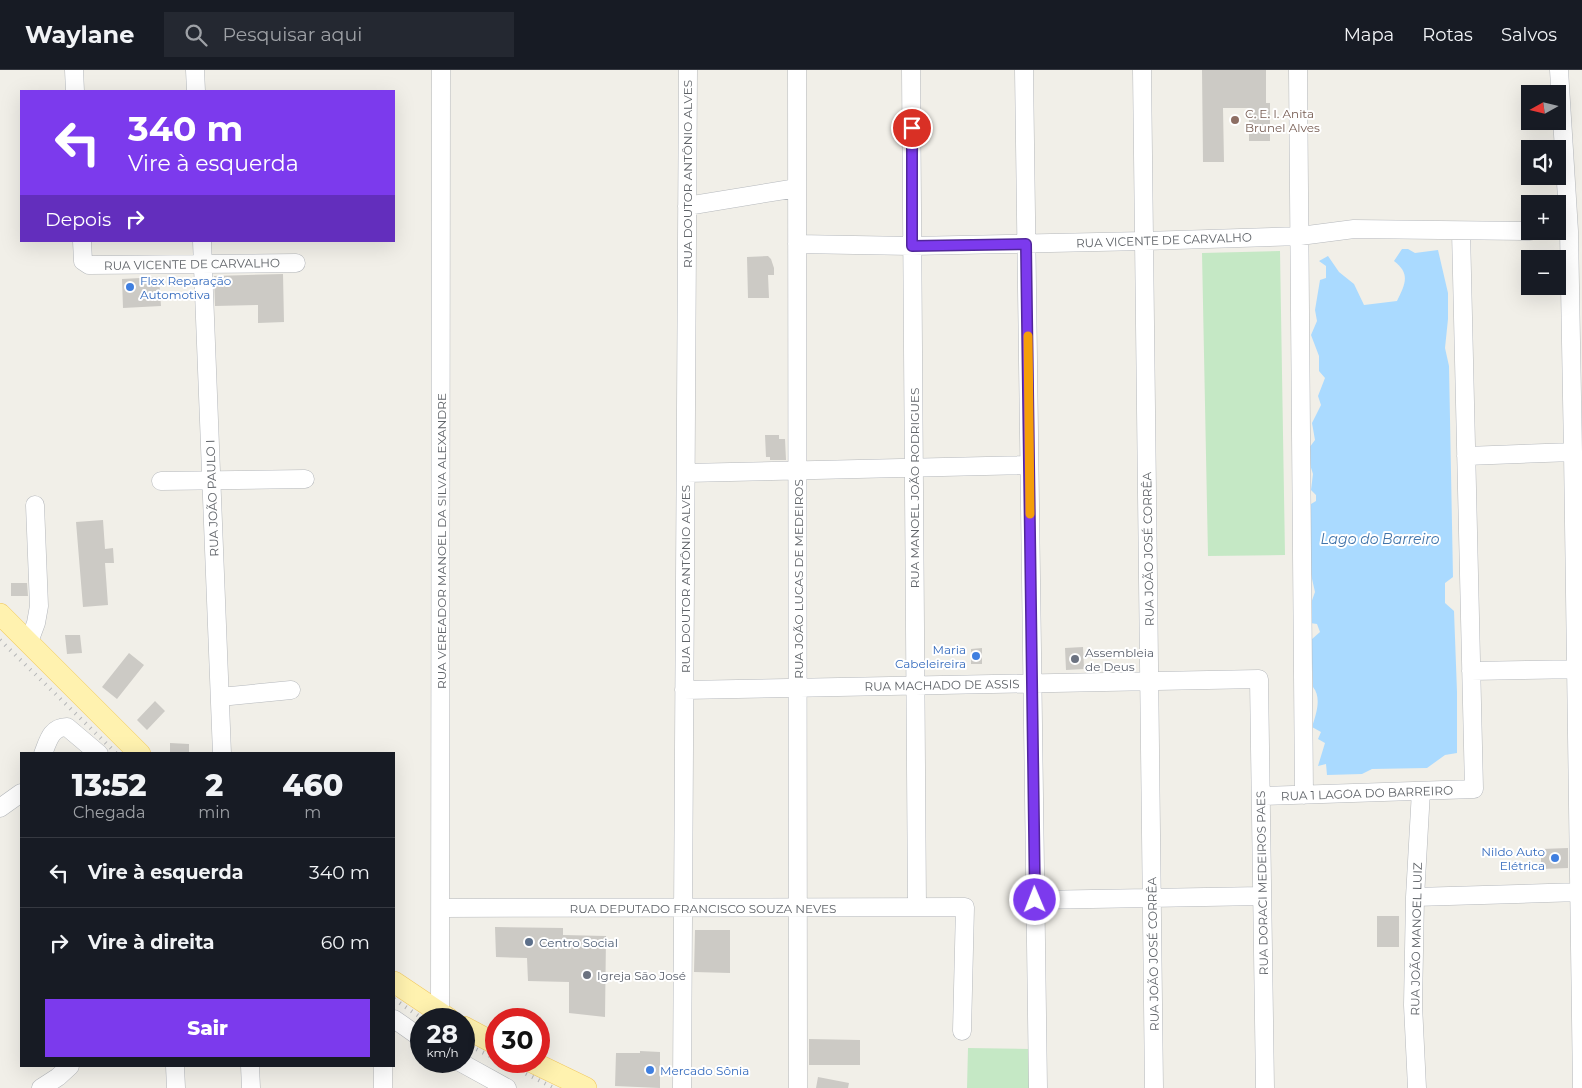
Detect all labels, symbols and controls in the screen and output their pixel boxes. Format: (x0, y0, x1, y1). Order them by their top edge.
search box (164, 12, 514, 57)
text: Waylane (25, 20, 134, 49)
icon: search (182, 21, 210, 49)
text: Pesquisar aqui (222, 23, 362, 46)
text: Mapa (1344, 24, 1394, 46)
text: Rotas (1422, 24, 1473, 46)
text: Salvos (1501, 24, 1557, 46)
street label: RUA DOUTOR ANTÔNIO ALVES (680, 80, 695, 268)
north arrow (1521, 85, 1566, 130)
map controls (1521, 85, 1566, 295)
place label: C. E. I. Anita Brunel Alves (1245, 106, 1320, 135)
text: 340 m (128, 107, 243, 150)
pin (891, 107, 933, 149)
icon: left (45, 110, 110, 175)
icon: arrive (898, 114, 926, 142)
marker: C. E. I. Anita Brunel Alves (1229, 114, 1241, 126)
button: sound (1521, 140, 1566, 185)
text: Vire à esquerda (128, 150, 299, 177)
button: + (1521, 195, 1566, 240)
icon: right (121, 205, 149, 233)
text: Depois (45, 208, 111, 231)
street label: RUA VICENTE DE CARVALHO (1076, 229, 1252, 251)
button: − (1521, 250, 1566, 295)
street label: RUA VICENTE DE CARVALHO (104, 255, 280, 273)
place label: Flex Reparação Automotiva (140, 273, 231, 302)
marker: Flex Reparação Automotiva (124, 281, 136, 293)
street label: RUA MANOEL JOÃO RODRIGUES (907, 388, 922, 588)
street label: RUA VEREADOR MANOEL DA SILVA ALEXANDRE (434, 393, 449, 689)
street label: RUA JOÃO PAULO I (202, 439, 222, 557)
street label: RUA JOÃO JOSÉ CORRÊA (1139, 471, 1157, 626)
street label: RUA JOÃO LUCAS DE MEDEIROS (791, 479, 806, 679)
street label: RUA DOUTOR ANTÔNIO ALVES (678, 485, 693, 673)
water label: Lago do Barreiro (1320, 530, 1440, 548)
place label: Maria Cabeleireira (895, 642, 966, 671)
place label: Assembleia de Deus (1085, 645, 1154, 674)
marker: Maria Cabeleireira (970, 650, 982, 662)
marker: Assembleia de Deus (1069, 653, 1081, 665)
street label: RUA MACHADO DE ASSIS (864, 676, 1020, 694)
text: 13:52 (72, 767, 147, 804)
text: 2 (205, 767, 223, 804)
text: 460 (282, 767, 343, 804)
street label: RUA 1 LAGOA DO BARREIRO (1281, 782, 1453, 804)
street label: RUA DORACI MEDEIROS PAES (1253, 791, 1271, 975)
text: Chegada (73, 803, 145, 822)
text: min (198, 803, 230, 822)
text: m (304, 803, 321, 822)
place label: Nildo Auto Elétrica (1481, 844, 1545, 873)
marker: Nildo Auto Elétrica (1549, 852, 1561, 864)
icon: left (45, 859, 73, 887)
text: Vire à esquerda (88, 861, 243, 884)
text: 340 m (309, 861, 370, 884)
street label: RUA JOÃO MANOEL LUIZ (1407, 862, 1425, 1016)
position arrow (1008, 873, 1060, 925)
street label: RUA JOÃO JOSÉ CORRÊA (1144, 876, 1162, 1031)
street label: RUA DEPUTADO FRANCISCO SOUZA NEVES (569, 901, 837, 916)
icon: right (45, 929, 73, 957)
text: Vire à direita (88, 931, 215, 954)
text: 60 m (321, 931, 370, 954)
place label: Centro Social (539, 935, 618, 950)
marker: Centro Social (523, 936, 535, 948)
place label: Igreja São José (597, 968, 686, 983)
marker: Igreja São José (581, 969, 593, 981)
button: Sair (45, 999, 370, 1057)
speed limit sign: 30 (485, 1008, 550, 1073)
text: 28 (427, 1019, 458, 1049)
text: km/h (426, 1045, 459, 1060)
place label: Mercado Sônia (660, 1063, 749, 1078)
marker: Mercado Sônia (644, 1064, 656, 1076)

